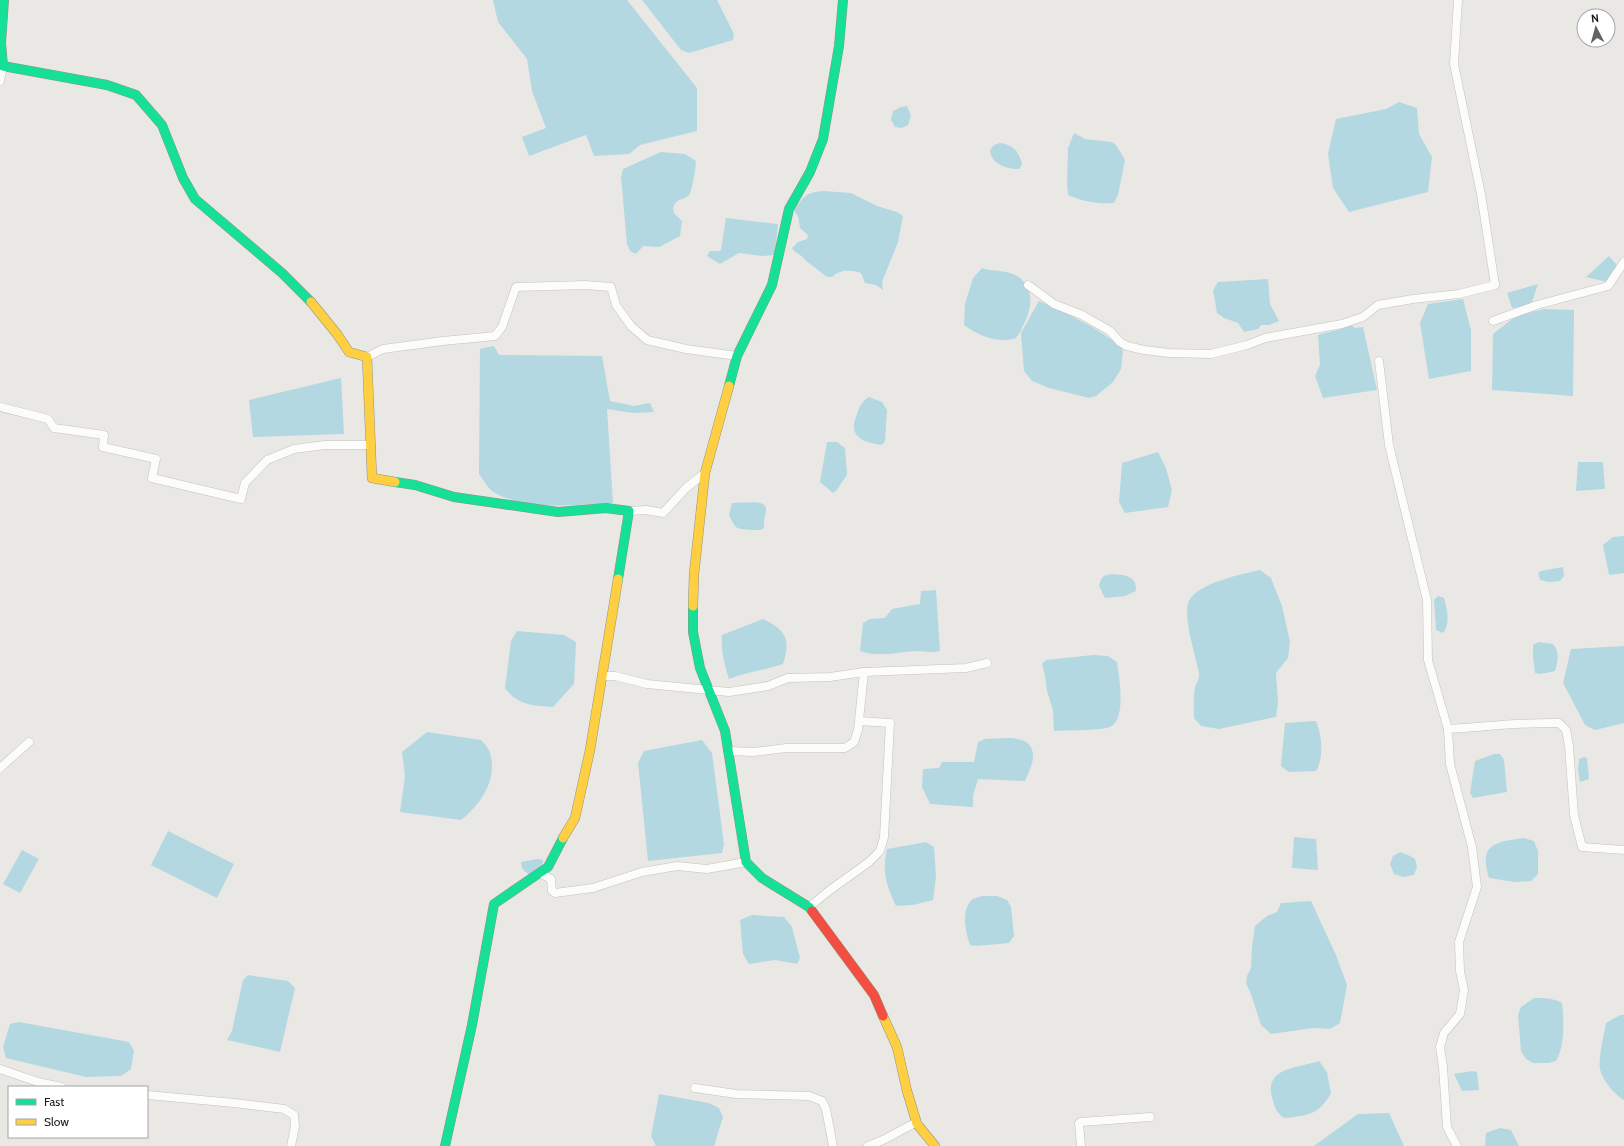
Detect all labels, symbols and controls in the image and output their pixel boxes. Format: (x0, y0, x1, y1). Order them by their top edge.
north arrow (1576, 8, 1616, 48)
text: N (1590, 11, 1600, 25)
legend (8, 1086, 148, 1138)
text: Fast (44, 1094, 64, 1109)
text: Slow (44, 1114, 69, 1129)

